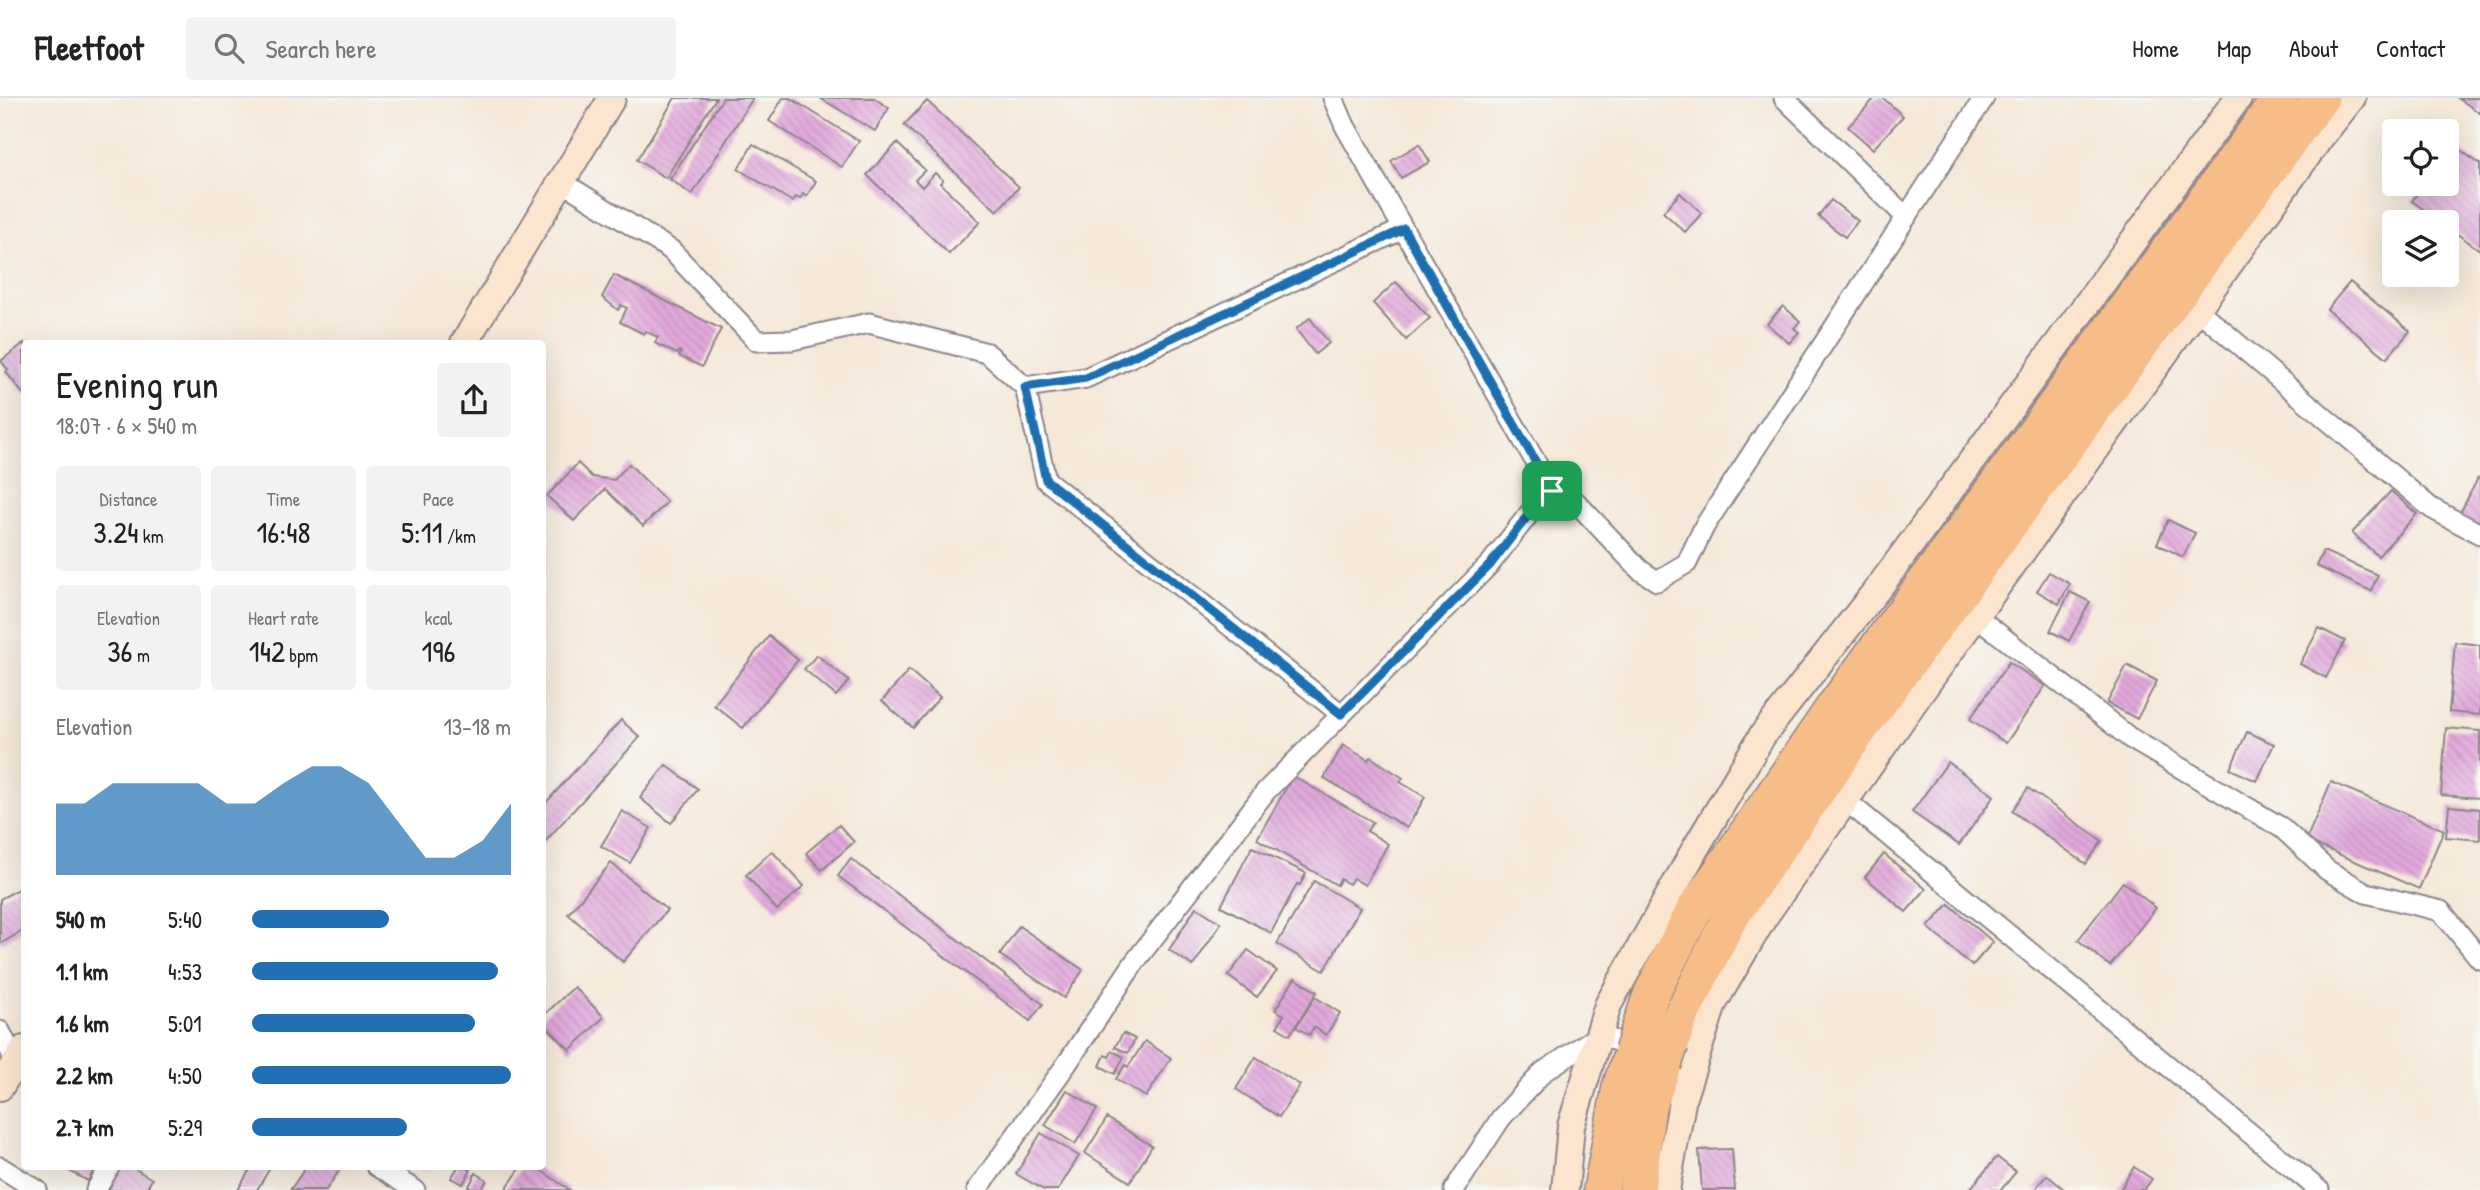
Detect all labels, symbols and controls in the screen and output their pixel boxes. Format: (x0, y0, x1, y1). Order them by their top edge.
search box (186, 17, 676, 80)
text: Fleetfoot (35, 26, 144, 70)
icon: search (210, 29, 248, 67)
text: Search here (266, 31, 377, 66)
text: Home (2132, 32, 2179, 64)
text: Map (2217, 32, 2251, 64)
text: About (2289, 32, 2338, 64)
text: Contact (2376, 32, 2445, 64)
map controls (2382, 119, 2459, 287)
button: locate (2382, 119, 2459, 196)
button: layers (2382, 210, 2459, 287)
text: Evening run (56, 358, 219, 410)
button: share (437, 363, 511, 437)
text: 18:07 · 6 × 540 m (56, 410, 197, 441)
pin (1522, 461, 1582, 521)
icon: arrive (1533, 472, 1571, 510)
text: Distance (99, 486, 158, 512)
text: Time (267, 486, 300, 512)
text: Pace (423, 486, 454, 512)
text: 3.24 (93, 512, 138, 552)
text: 16:48 (256, 512, 311, 552)
text: 5:11 (401, 512, 443, 552)
text: km (138, 523, 164, 549)
text: /km (443, 523, 476, 549)
text: Elevation (97, 605, 160, 631)
text: Heart rate (248, 605, 319, 631)
text: kcal (425, 605, 452, 631)
text: 36 (107, 631, 133, 671)
text: 142 (249, 631, 285, 671)
text: 196 (422, 631, 455, 671)
text: m (133, 642, 150, 668)
text: bpm (285, 642, 318, 668)
text: Elevation (56, 711, 132, 742)
text: 13–18 m (443, 711, 511, 742)
text: 540 m (56, 904, 106, 935)
text: 5:40 (168, 904, 202, 935)
text: 1.1 km (56, 956, 108, 987)
text: 4:53 (168, 956, 202, 987)
text: 1.6 km (56, 1008, 109, 1039)
text: 5:01 (168, 1008, 202, 1039)
text: 2.2 km (56, 1060, 113, 1091)
text: 4:50 (168, 1060, 202, 1091)
text: 2.7 km (56, 1112, 114, 1143)
text: 5:29 (168, 1112, 202, 1143)

